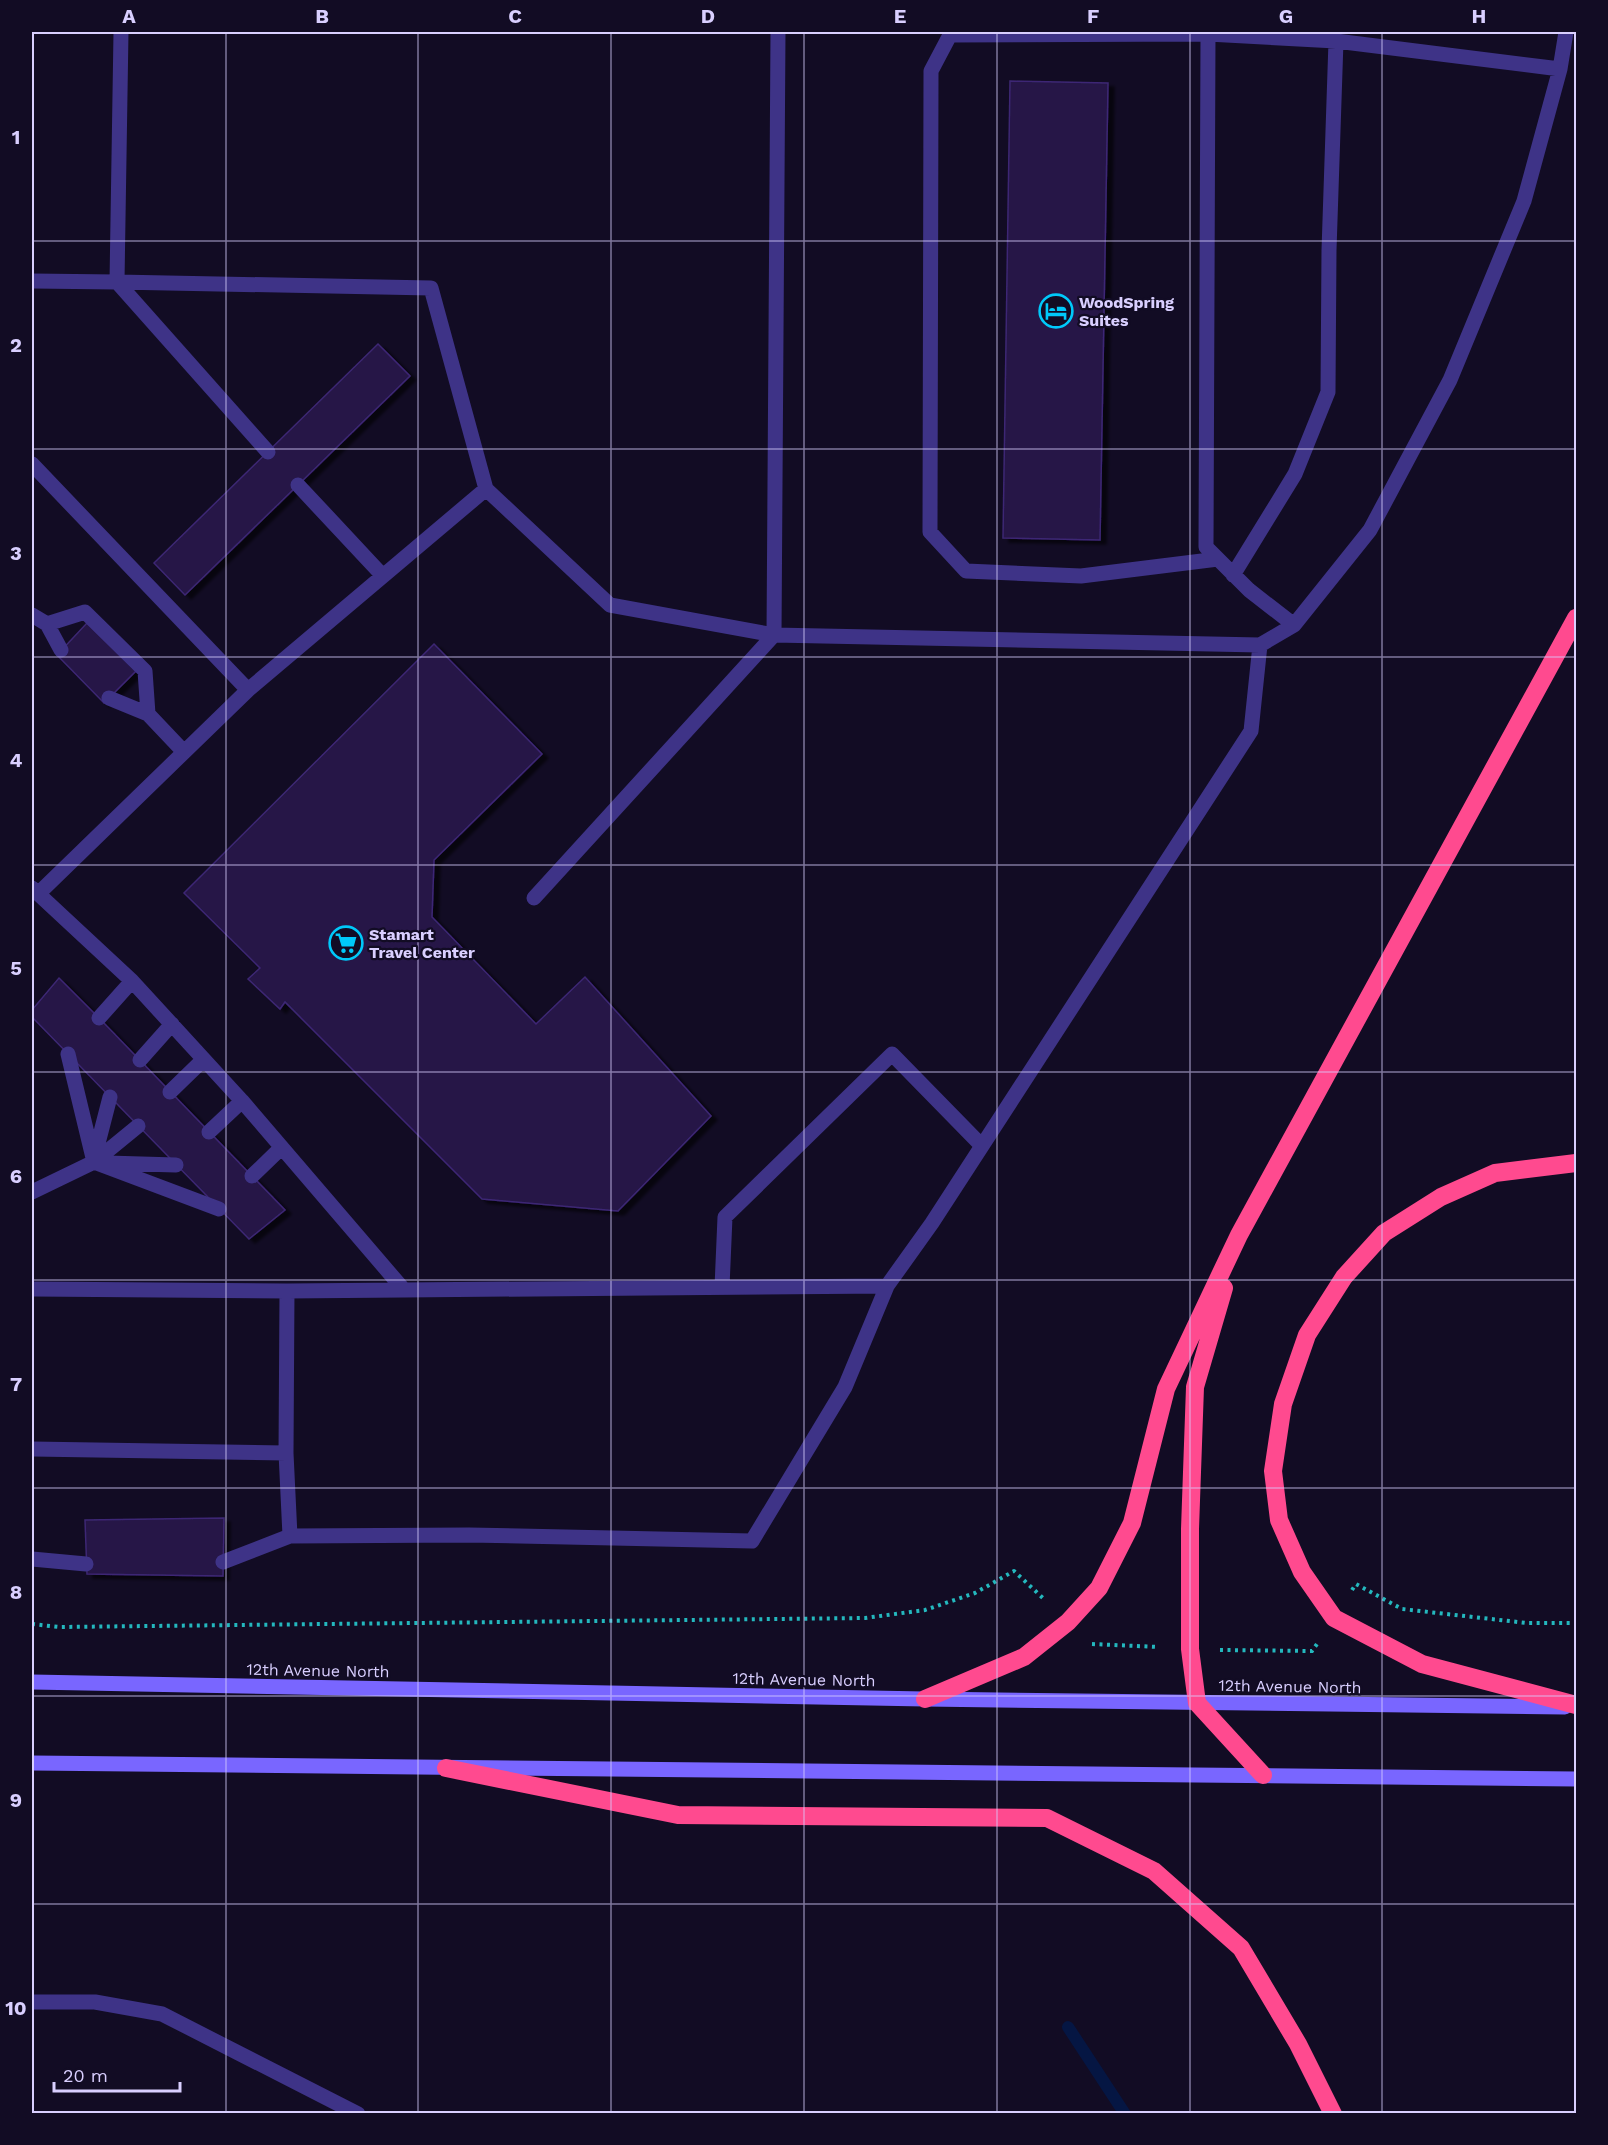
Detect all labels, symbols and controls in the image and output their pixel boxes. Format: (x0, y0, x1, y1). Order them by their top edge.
text: A (122, 4, 136, 28)
text: B (315, 4, 329, 28)
text: C (508, 4, 522, 28)
text: D (701, 4, 715, 28)
text: E (894, 4, 906, 28)
text: F (1087, 4, 1099, 28)
text: G (1279, 4, 1293, 28)
text: H (1472, 4, 1486, 28)
text: 1 (12, 125, 20, 149)
hotel icon: WoodSpring Suites (1038, 293, 1074, 329)
place label: WoodSpring Suites (1079, 293, 1174, 330)
text: 2 (10, 333, 22, 357)
text: 3 (10, 541, 22, 565)
text: 4 (10, 748, 23, 772)
supermarket icon: Stamart Travel Center (328, 925, 364, 961)
place label: Stamart Travel Center (369, 925, 475, 962)
text: 5 (10, 956, 22, 980)
text: 6 (10, 1164, 22, 1188)
text: 7 (10, 1372, 22, 1396)
text: 8 (10, 1580, 22, 1604)
street label: 12th Avenue North (246, 1660, 390, 1681)
street label: 12th Avenue North (732, 1669, 876, 1690)
street label: 12th Avenue North (1218, 1676, 1362, 1697)
text: 9 (10, 1788, 22, 1812)
text: 10 (5, 1996, 27, 2020)
scale bar (54, 2055, 180, 2093)
text: 20 m (63, 2065, 108, 2086)

